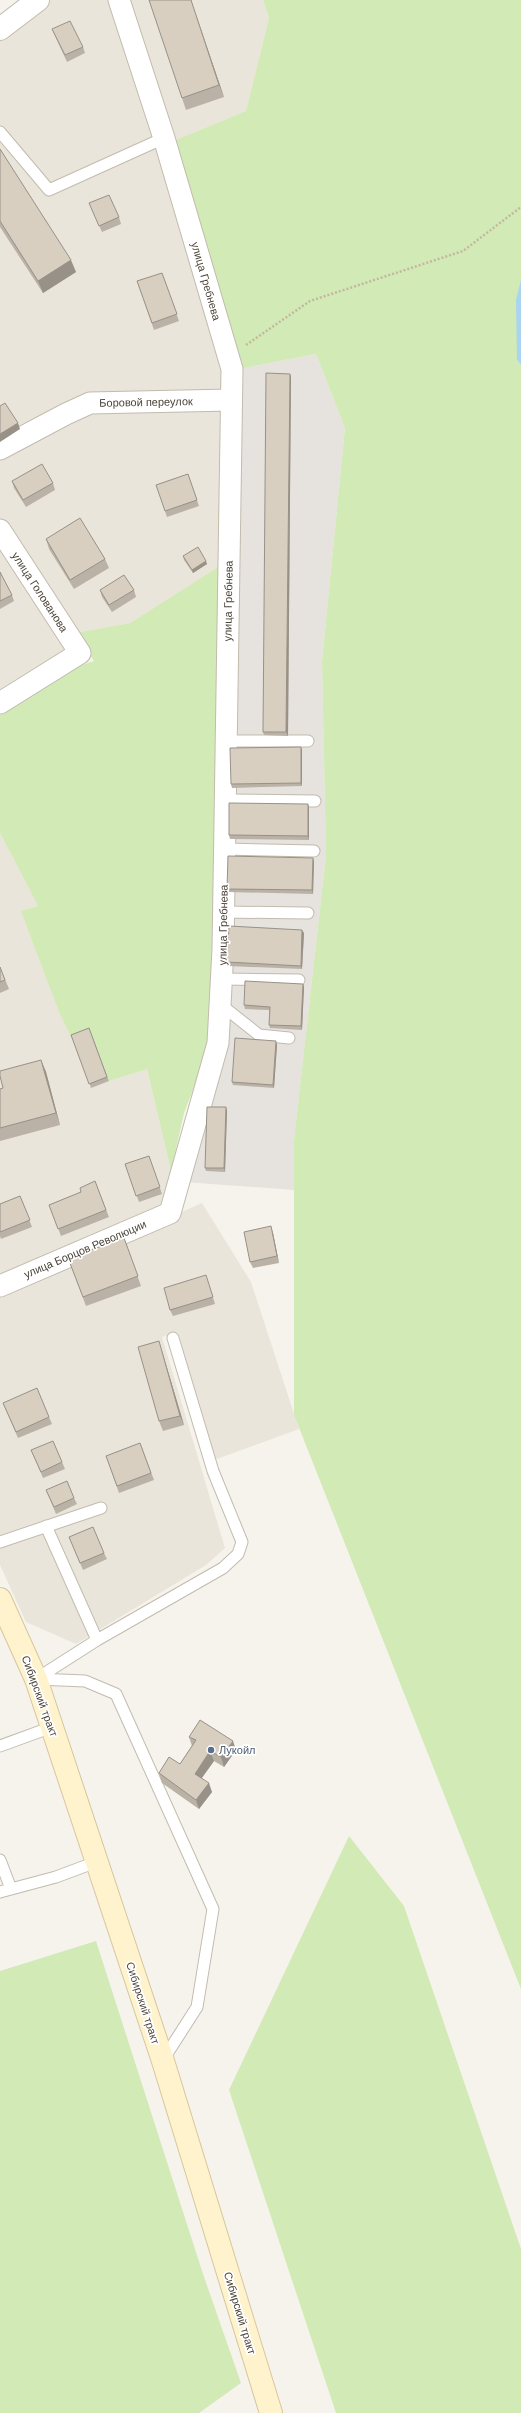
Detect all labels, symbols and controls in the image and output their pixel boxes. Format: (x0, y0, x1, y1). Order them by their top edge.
street label: улица Гребнева (189, 240, 223, 322)
street label: Боровой переулок (99, 395, 193, 409)
street label: улица Голованова (10, 550, 71, 635)
street label: улица Гребнева (221, 559, 235, 642)
street label: улица Гребнева (216, 883, 230, 966)
street label: улица Борцов Революции (22, 1218, 148, 1280)
street label: Сибирский тракт (20, 1654, 60, 1738)
place label: Лукойл (219, 1744, 255, 1756)
marker: Лукойл (206, 1745, 216, 1755)
street label: Сибирский тракт (124, 1960, 162, 2046)
street label: Сибирский тракт (222, 2270, 258, 2356)

